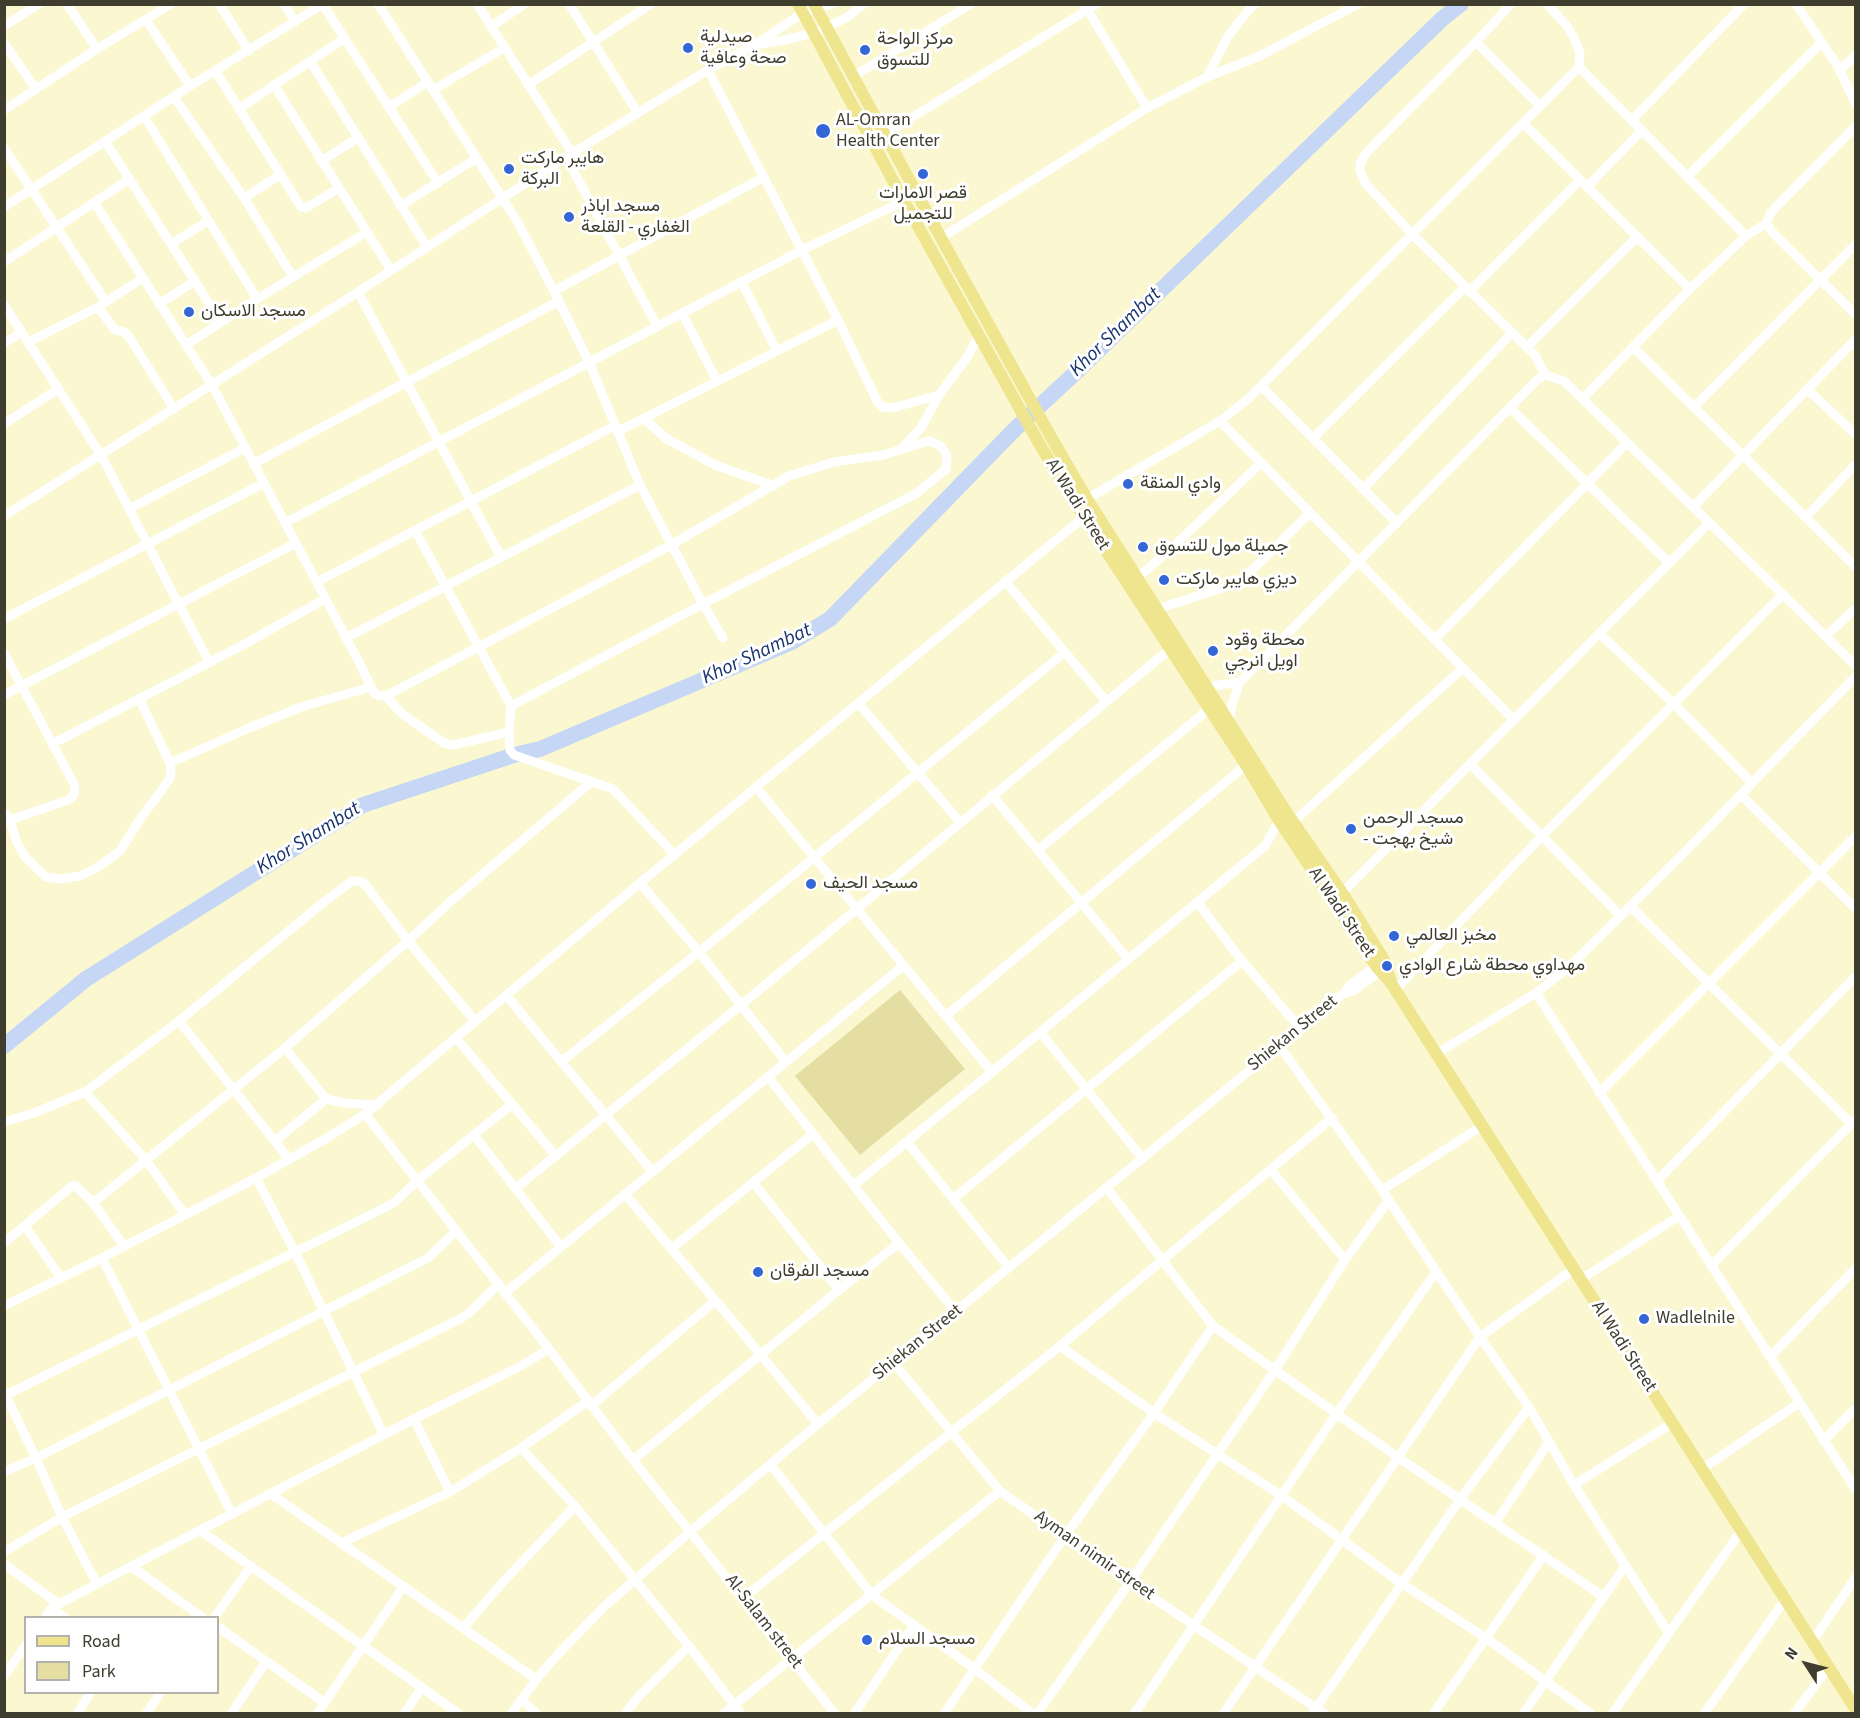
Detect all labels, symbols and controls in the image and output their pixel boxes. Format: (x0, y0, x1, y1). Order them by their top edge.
place label: صيدلية صحة وعافية (700, 27, 786, 70)
place label: مركز الواحة للتسوق (877, 29, 953, 72)
marker: صيدلية صحة وعافية (681, 41, 695, 55)
marker: مركز الواحة للتسوق (858, 43, 872, 57)
place label: AL-Omran Health Center (836, 110, 940, 152)
marker: AL-Omran Health Center (814, 122, 832, 140)
place label: هايبر ماركت البركة (521, 148, 604, 190)
marker: هايبر ماركت البركة (502, 162, 516, 176)
marker: قصر الامارات للتجميل (916, 167, 930, 181)
place label: قصر الامارات للتجميل (879, 183, 967, 226)
place label: مسجد اباذر الغفاري - القلعة (581, 196, 690, 238)
marker: مسجد اباذر الغفاري - القلعة (562, 210, 576, 224)
water label: Khor Shambat (1065, 283, 1167, 383)
place label: مسجد الاسكان (201, 301, 306, 323)
marker: مسجد الاسكان (182, 305, 196, 319)
street label: Al Wadi Street (1040, 455, 1114, 555)
place label: وادي المنقة (1140, 473, 1221, 495)
marker: وادي المنقة (1121, 477, 1135, 491)
place label: جميلة مول للتسوق (1155, 536, 1288, 558)
marker: جميلة مول للتسوق (1136, 540, 1150, 554)
place label: ديزي هايبر ماركت (1176, 569, 1297, 591)
marker: ديزي هايبر ماركت (1157, 573, 1171, 587)
water label: Khor Shambat (699, 619, 815, 691)
place label: محطة وقود اويل انرجي (1225, 630, 1305, 672)
marker: محطة وقود اويل انرجي (1206, 644, 1220, 658)
water label: Khor Shambat (253, 798, 365, 880)
place label: مسجد الرحمن - شيخ بهجت (1363, 808, 1463, 850)
marker: مسجد الرحمن - شيخ بهجت (1344, 822, 1358, 836)
street label: Al Wadi Street (1303, 864, 1379, 962)
place label: مسجد الحيف (823, 873, 918, 895)
marker: مسجد الحيف (804, 877, 818, 891)
place label: مخبز العالمي (1406, 925, 1496, 947)
marker: مخبز العالمي (1387, 929, 1401, 943)
place label: مهداوي محطة شارع الوادي (1399, 955, 1585, 977)
marker: مهداوي محطة شارع الوادي (1380, 959, 1394, 973)
street label: Shiekan Street (1244, 991, 1342, 1077)
place label: مسجد الفرقان (770, 1261, 869, 1283)
marker: مسجد الفرقان (751, 1265, 765, 1279)
street label: Al Wadi Street (1586, 1298, 1660, 1396)
street label: Shiekan Street (869, 1300, 967, 1386)
place label: Wadlelnile (1656, 1308, 1735, 1330)
marker: Wadlelnile (1637, 1312, 1651, 1326)
street label: Ayman nimir street (1030, 1506, 1158, 1606)
street label: Al-Salam street (720, 1571, 806, 1673)
legend (24, 1616, 219, 1694)
text: Road (82, 1629, 121, 1654)
place label: مسجد السلام (879, 1629, 975, 1651)
marker: مسجد السلام (860, 1633, 874, 1647)
north arrow (1776, 1634, 1836, 1694)
text: N (1779, 1643, 1803, 1664)
text: Park (82, 1659, 116, 1684)

